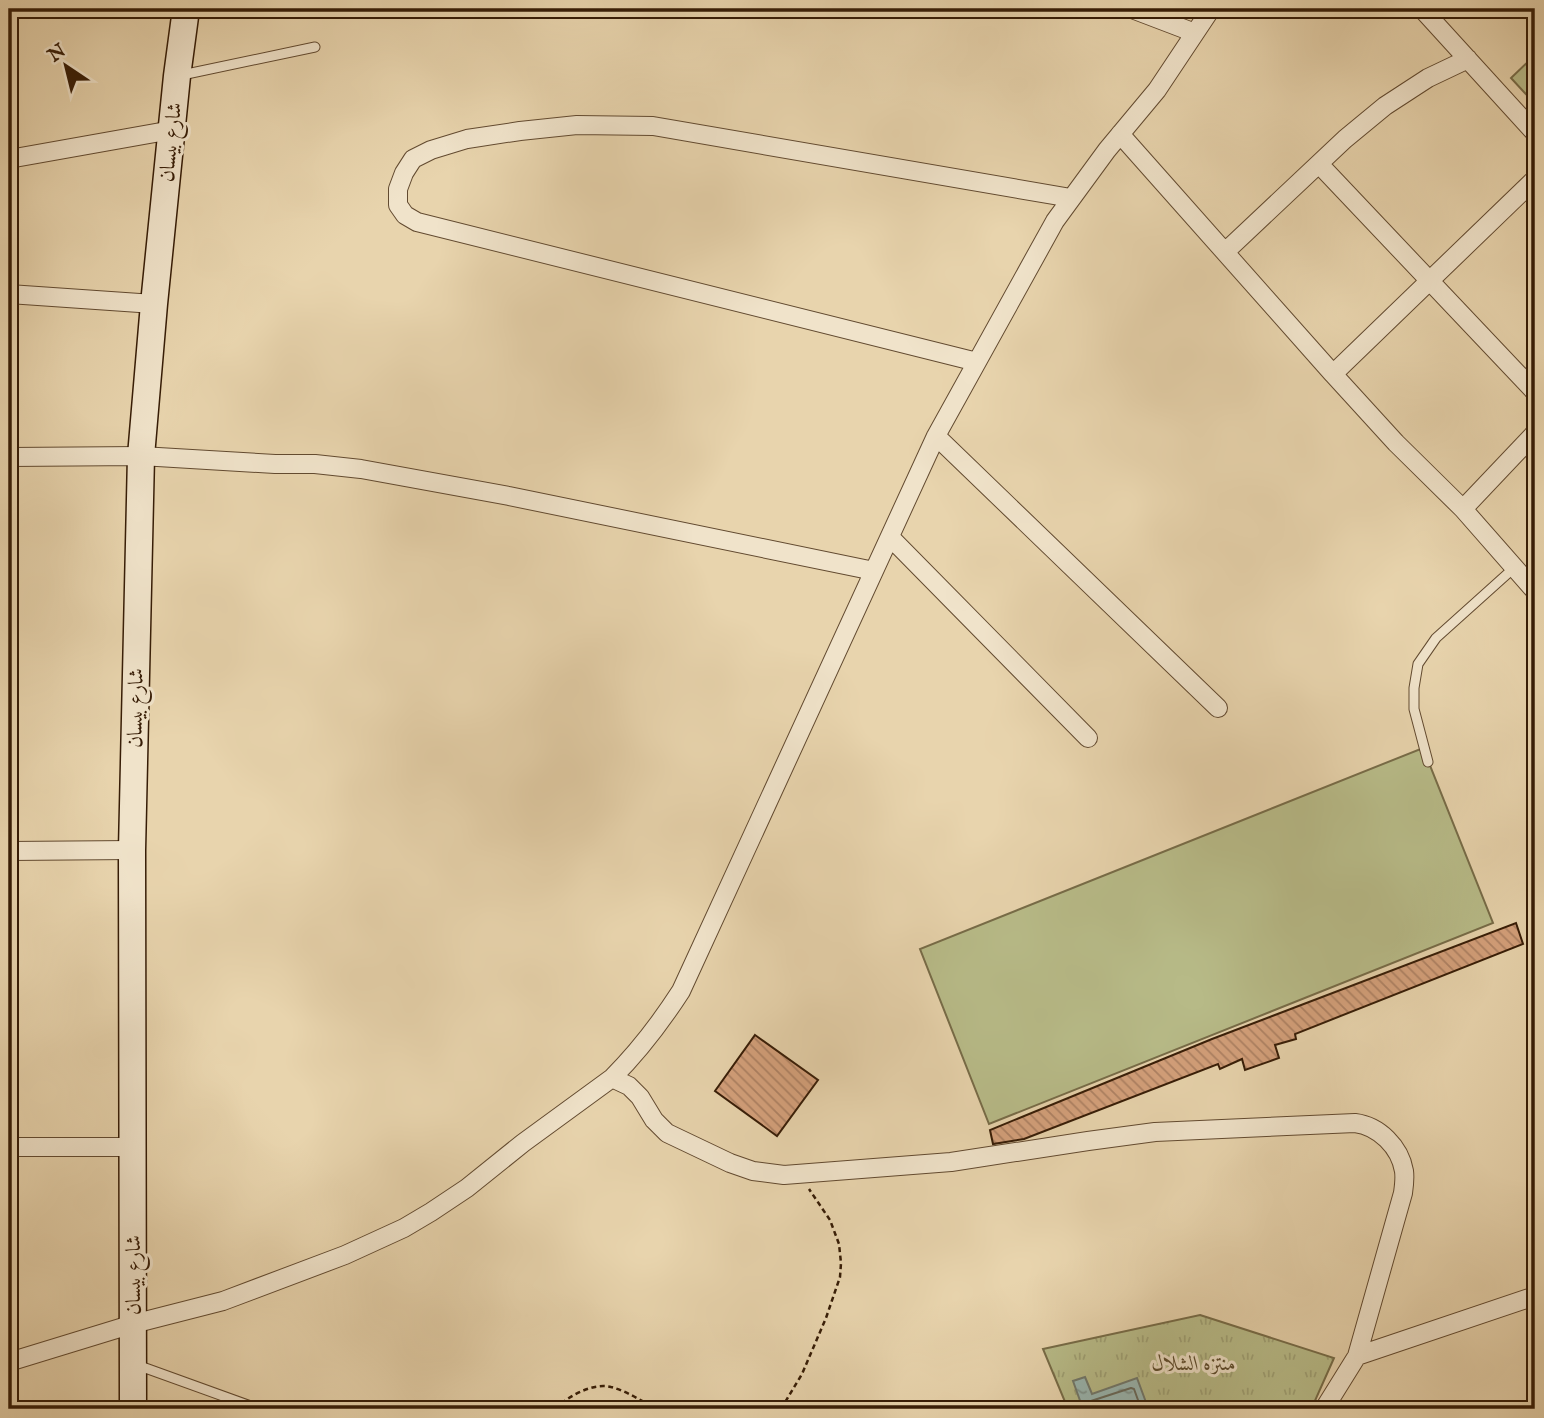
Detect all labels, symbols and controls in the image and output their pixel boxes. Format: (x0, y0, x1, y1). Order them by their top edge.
north arrow (32, 32, 102, 102)
text: N (43, 39, 71, 69)
street label: شارع بيسان (154, 101, 192, 184)
street label: شارع بيسان (122, 668, 154, 748)
street label: شارع بيسان (121, 1235, 151, 1315)
park label: منتزه الشلال (1152, 1351, 1236, 1378)

